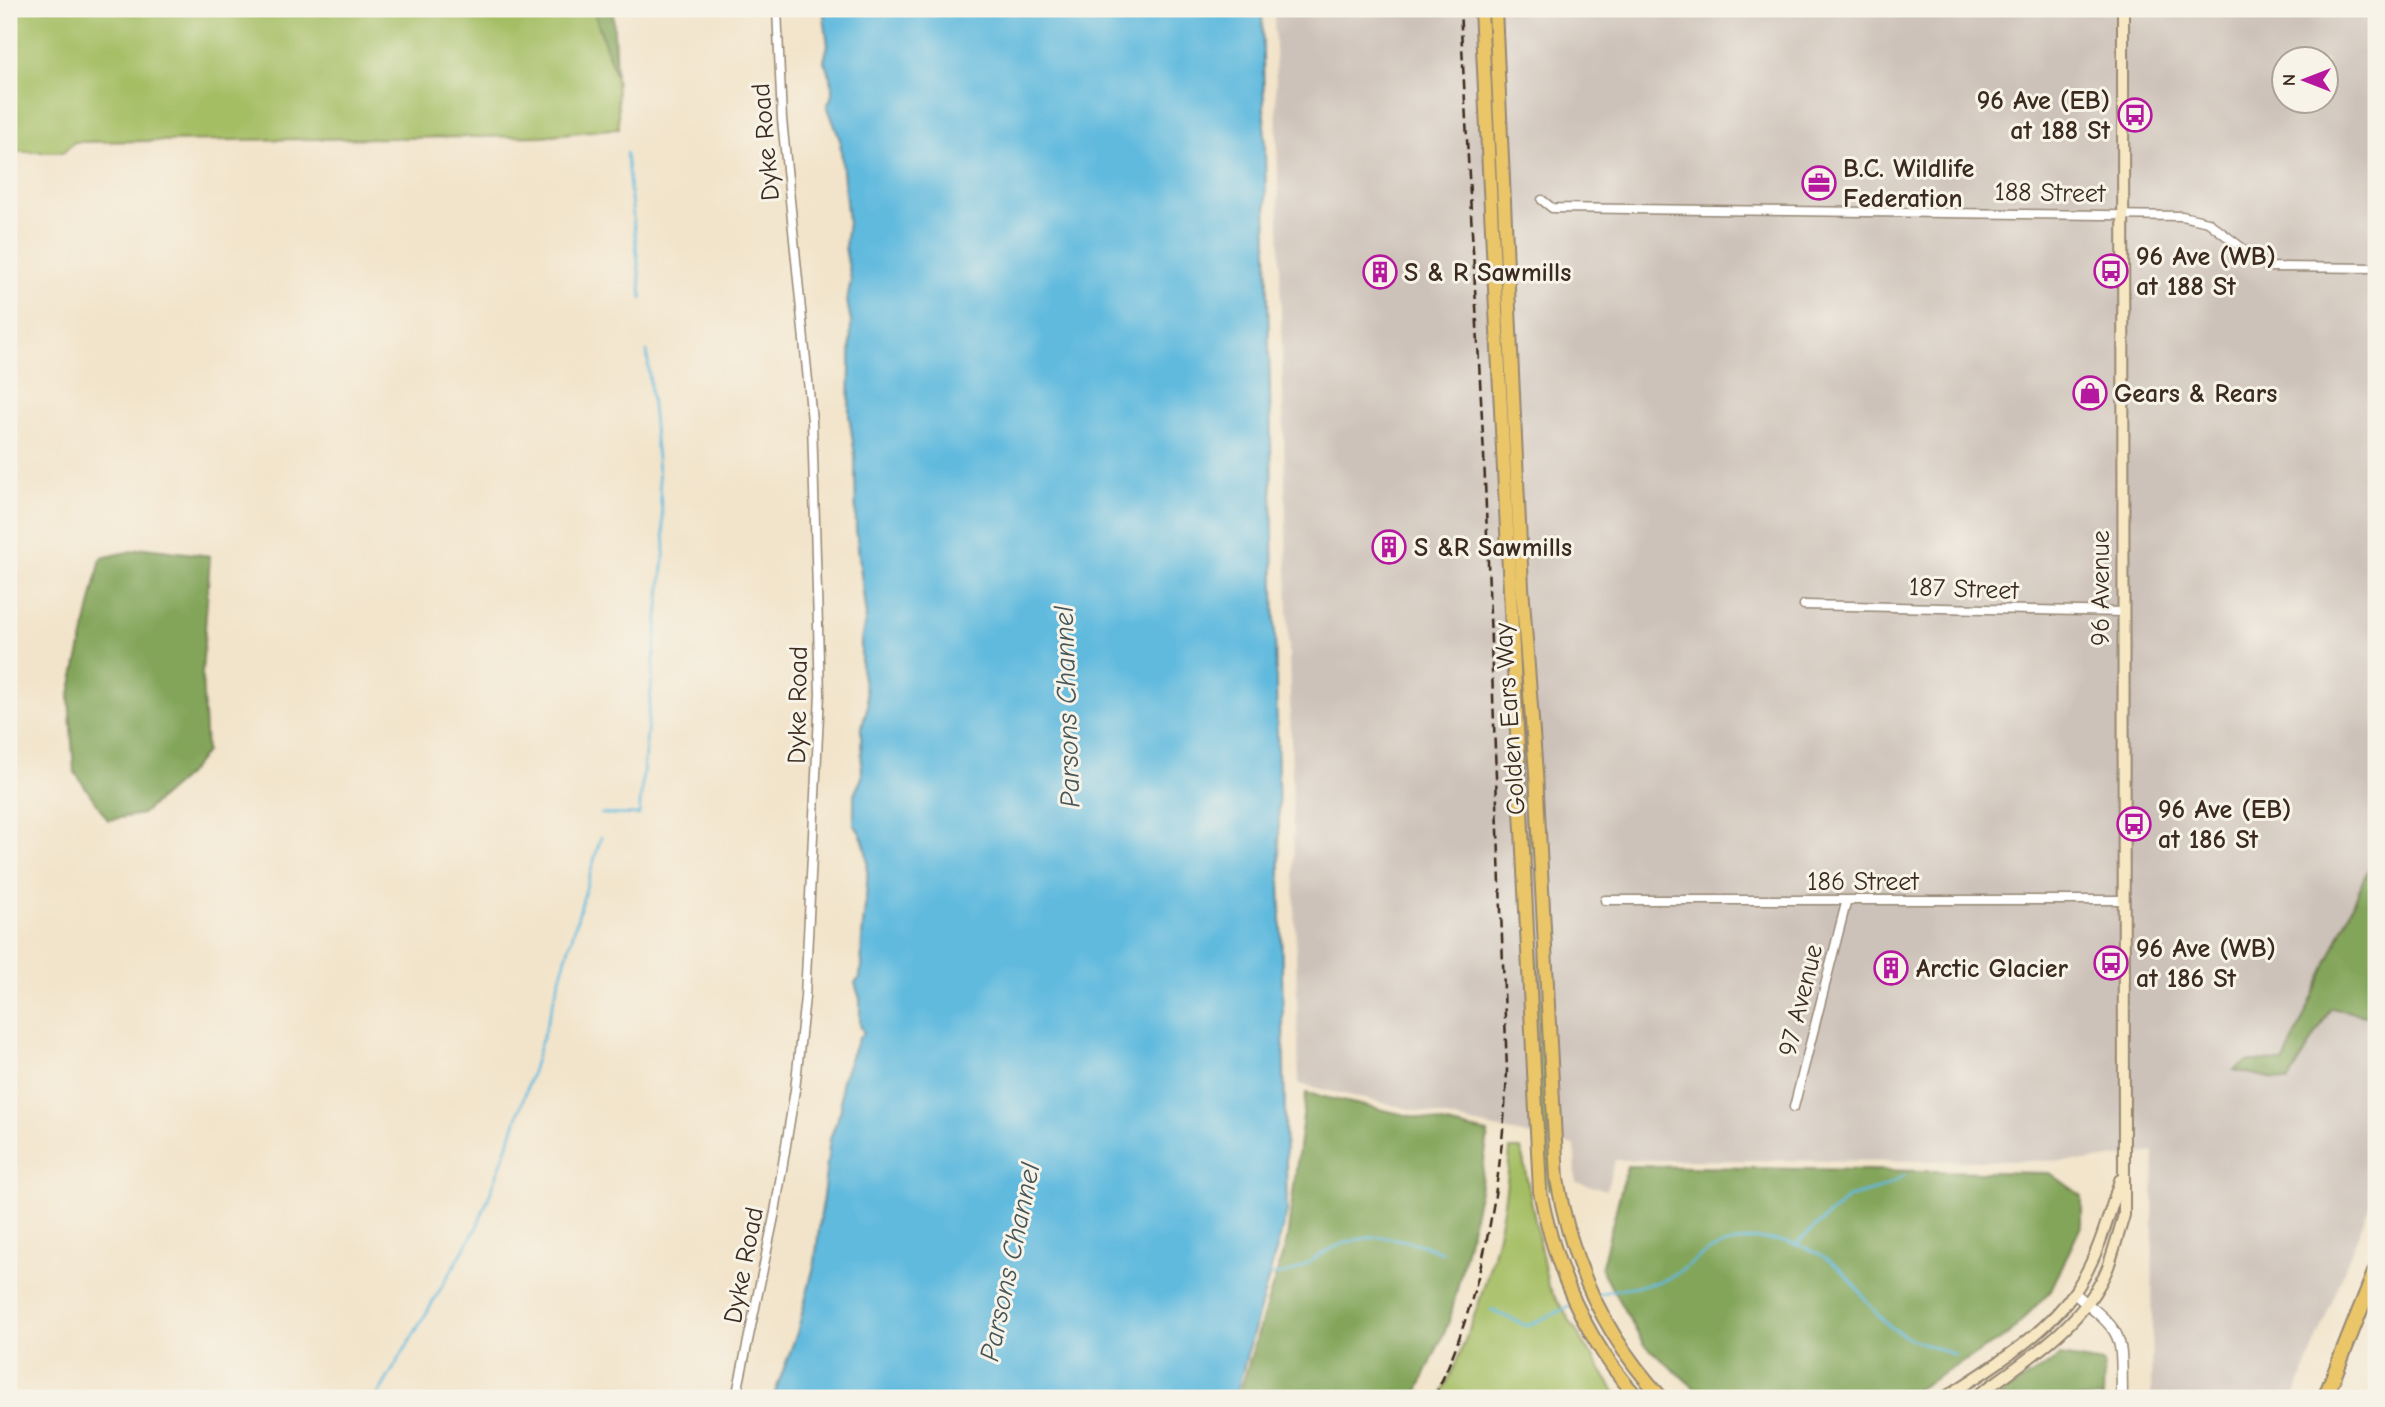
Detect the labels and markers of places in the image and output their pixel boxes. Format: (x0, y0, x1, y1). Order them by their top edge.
place label: 96 Ave (EB) at 188 St (1977, 86, 2110, 146)
bus stop icon: 96 Ave (EB) at 188 St (2116, 96, 2154, 134)
place label: B.C. Wildlife Federation (1843, 154, 1975, 214)
office icon: B.C. Wildlife Federation (1800, 164, 1838, 202)
place label: 96 Ave (WB) at 188 St (2136, 242, 2276, 302)
bus stop icon: 96 Ave (WB) at 188 St (2092, 252, 2130, 290)
building icon: S & R Sawmills (1361, 253, 1399, 291)
place label: S & R Sawmills (1404, 258, 1571, 288)
shop icon: Gears & Rears (2071, 374, 2109, 412)
place label: Gears & Rears (2114, 379, 2277, 409)
building icon: S &R Sawmills (1370, 528, 1408, 566)
place label: S &R Sawmills (1414, 533, 1572, 563)
place label: 96 Ave (EB) at 186 St (2158, 795, 2291, 855)
bus stop icon: 96 Ave (EB) at 186 St (2115, 805, 2153, 843)
place label: 96 Ave (WB) at 186 St (2136, 934, 2276, 994)
bus stop icon: 96 Ave (WB) at 186 St (2092, 944, 2130, 982)
building icon: Arctic Glacier (1872, 949, 1910, 987)
place label: Arctic Glacier (1916, 954, 2069, 984)

